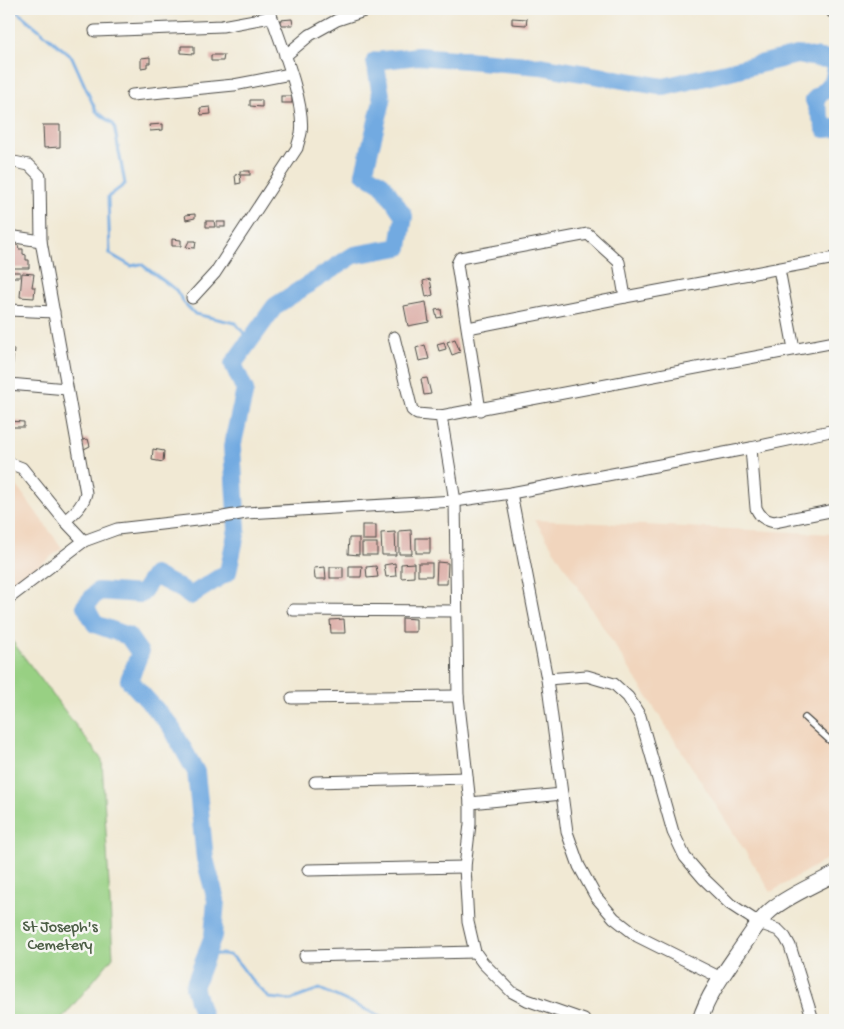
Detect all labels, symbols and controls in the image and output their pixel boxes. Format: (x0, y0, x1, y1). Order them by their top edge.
park label: St Joseph's Cemetery (22, 919, 99, 956)

